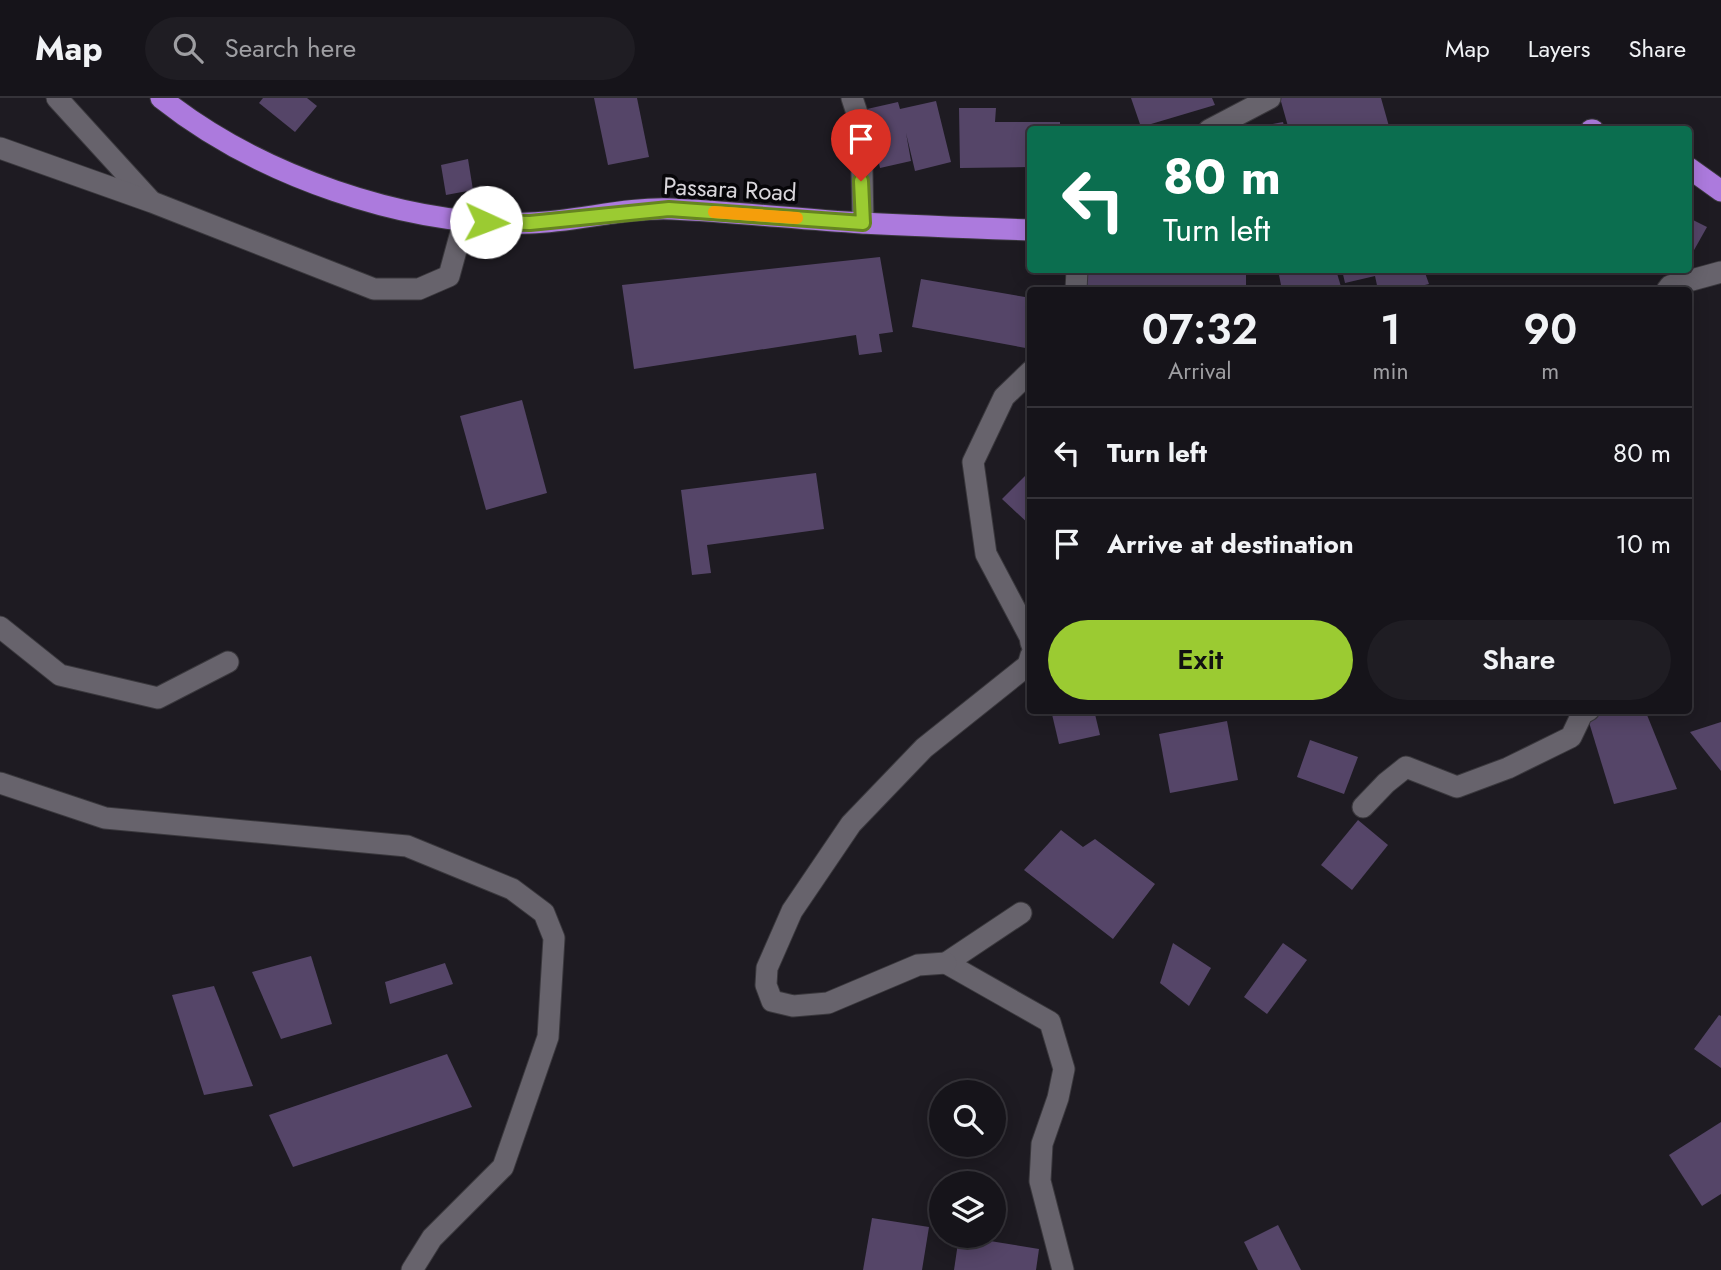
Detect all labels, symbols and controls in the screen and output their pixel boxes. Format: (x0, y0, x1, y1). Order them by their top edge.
search box (145, 17, 635, 80)
text: Map (35, 25, 103, 72)
icon: search (169, 29, 207, 67)
text: Search here (225, 29, 356, 67)
text: Map (1445, 31, 1490, 66)
text: Layers (1528, 31, 1590, 66)
text: Share (1628, 31, 1686, 66)
pin (831, 109, 891, 181)
icon: arrive (842, 120, 880, 158)
text: 80 m (1163, 142, 1281, 212)
icon: left (1048, 154, 1139, 245)
street label: Passara Road (662, 168, 798, 210)
position arrow (449, 185, 523, 259)
text: Turn left (1163, 207, 1270, 253)
text: 07:32 (1142, 299, 1258, 360)
text: 1 (1380, 299, 1401, 360)
text: 90 (1523, 299, 1577, 360)
text: Arrival (1168, 354, 1232, 388)
text: min (1373, 354, 1409, 388)
text: m (1541, 354, 1559, 388)
icon: left (1048, 434, 1086, 472)
text: Turn left (1107, 434, 1207, 472)
text: 80 m (1613, 434, 1671, 472)
icon: arrive (1048, 525, 1086, 563)
text: Arrive at destination (1107, 525, 1354, 563)
text: 10 m (1616, 525, 1671, 563)
button: Exit (1048, 620, 1353, 700)
button: Share (1367, 620, 1671, 700)
map controls (929, 1080, 1006, 1248)
button: search (929, 1080, 1006, 1157)
button: layers (929, 1171, 1006, 1248)

